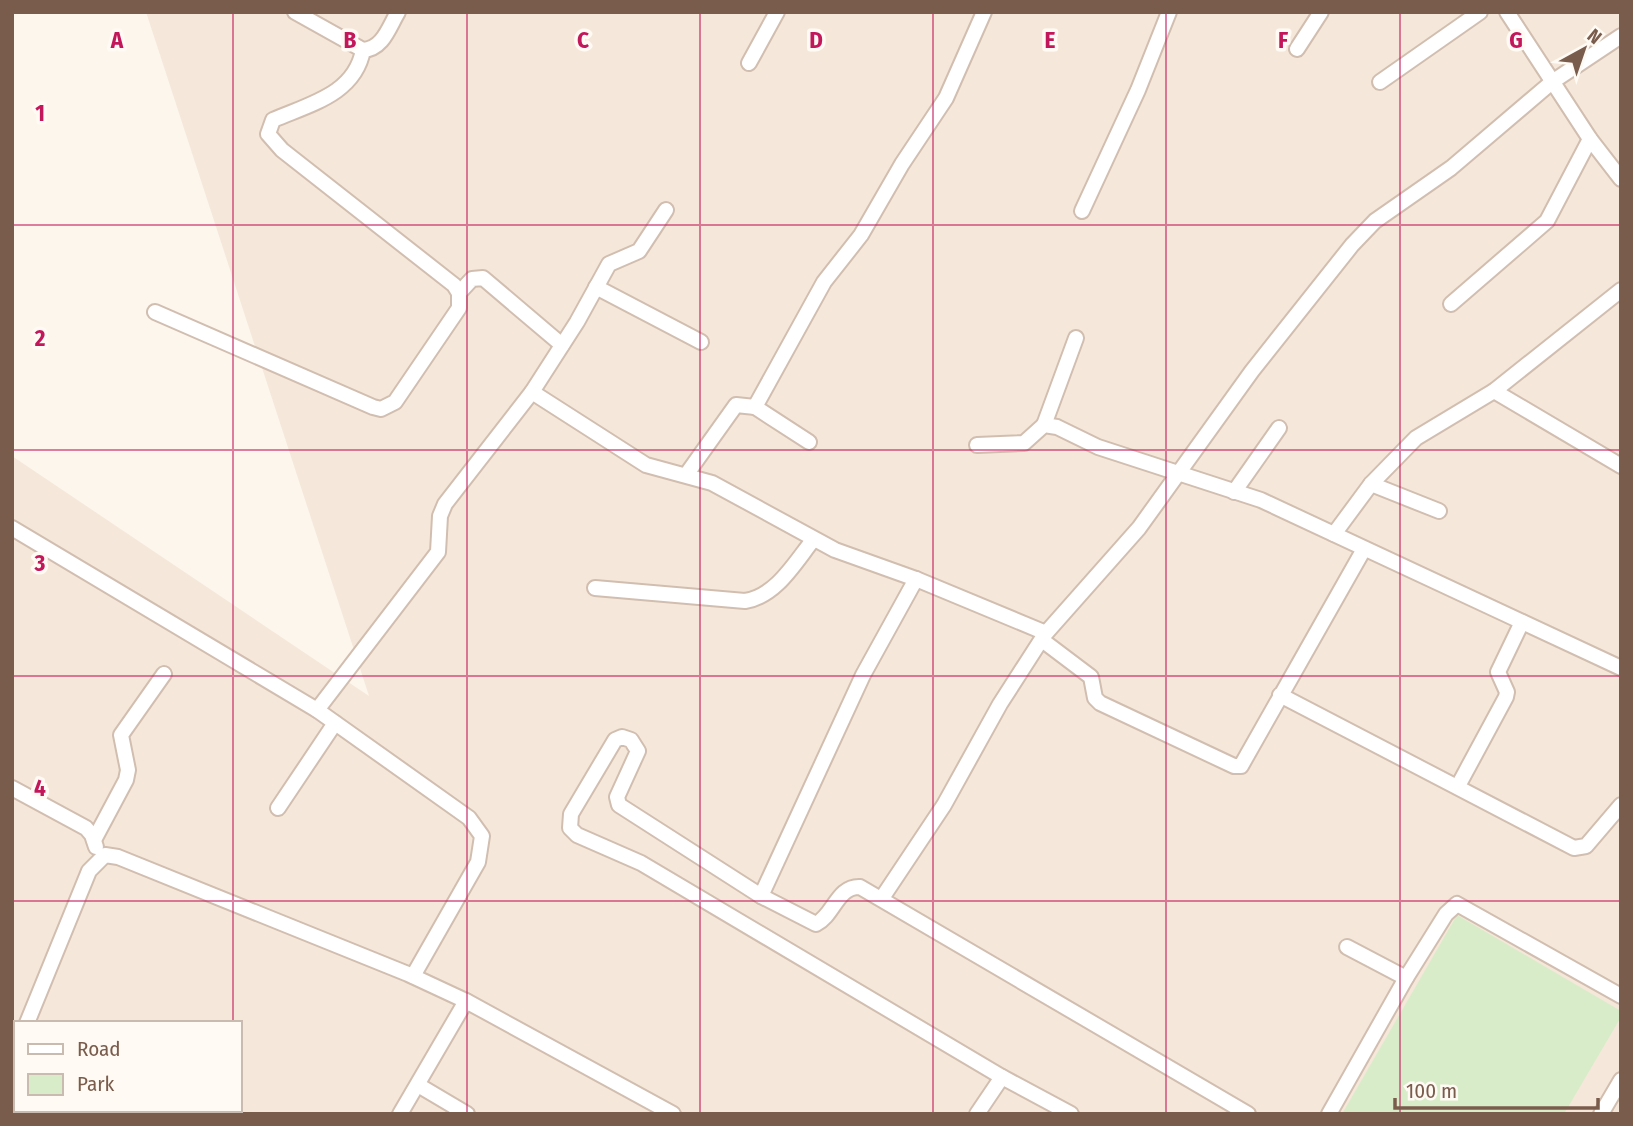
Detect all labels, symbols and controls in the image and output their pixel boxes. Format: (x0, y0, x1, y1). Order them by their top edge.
north arrow (1549, 14, 1619, 84)
text: N (1583, 24, 1606, 49)
text: A (110, 26, 124, 54)
text: B (344, 26, 357, 54)
text: C (577, 26, 589, 54)
text: D (809, 26, 823, 54)
text: E (1045, 26, 1056, 54)
text: F (1278, 26, 1288, 54)
text: G (1509, 26, 1523, 54)
text: 1 (35, 99, 45, 127)
text: 2 (34, 324, 46, 352)
text: 3 (34, 549, 46, 577)
text: 4 (34, 774, 46, 802)
legend (14, 1021, 242, 1112)
text: Road (77, 1036, 121, 1062)
scale bar (1395, 1066, 1598, 1110)
text: Park (77, 1071, 115, 1097)
text: 100 m (1406, 1078, 1457, 1104)

